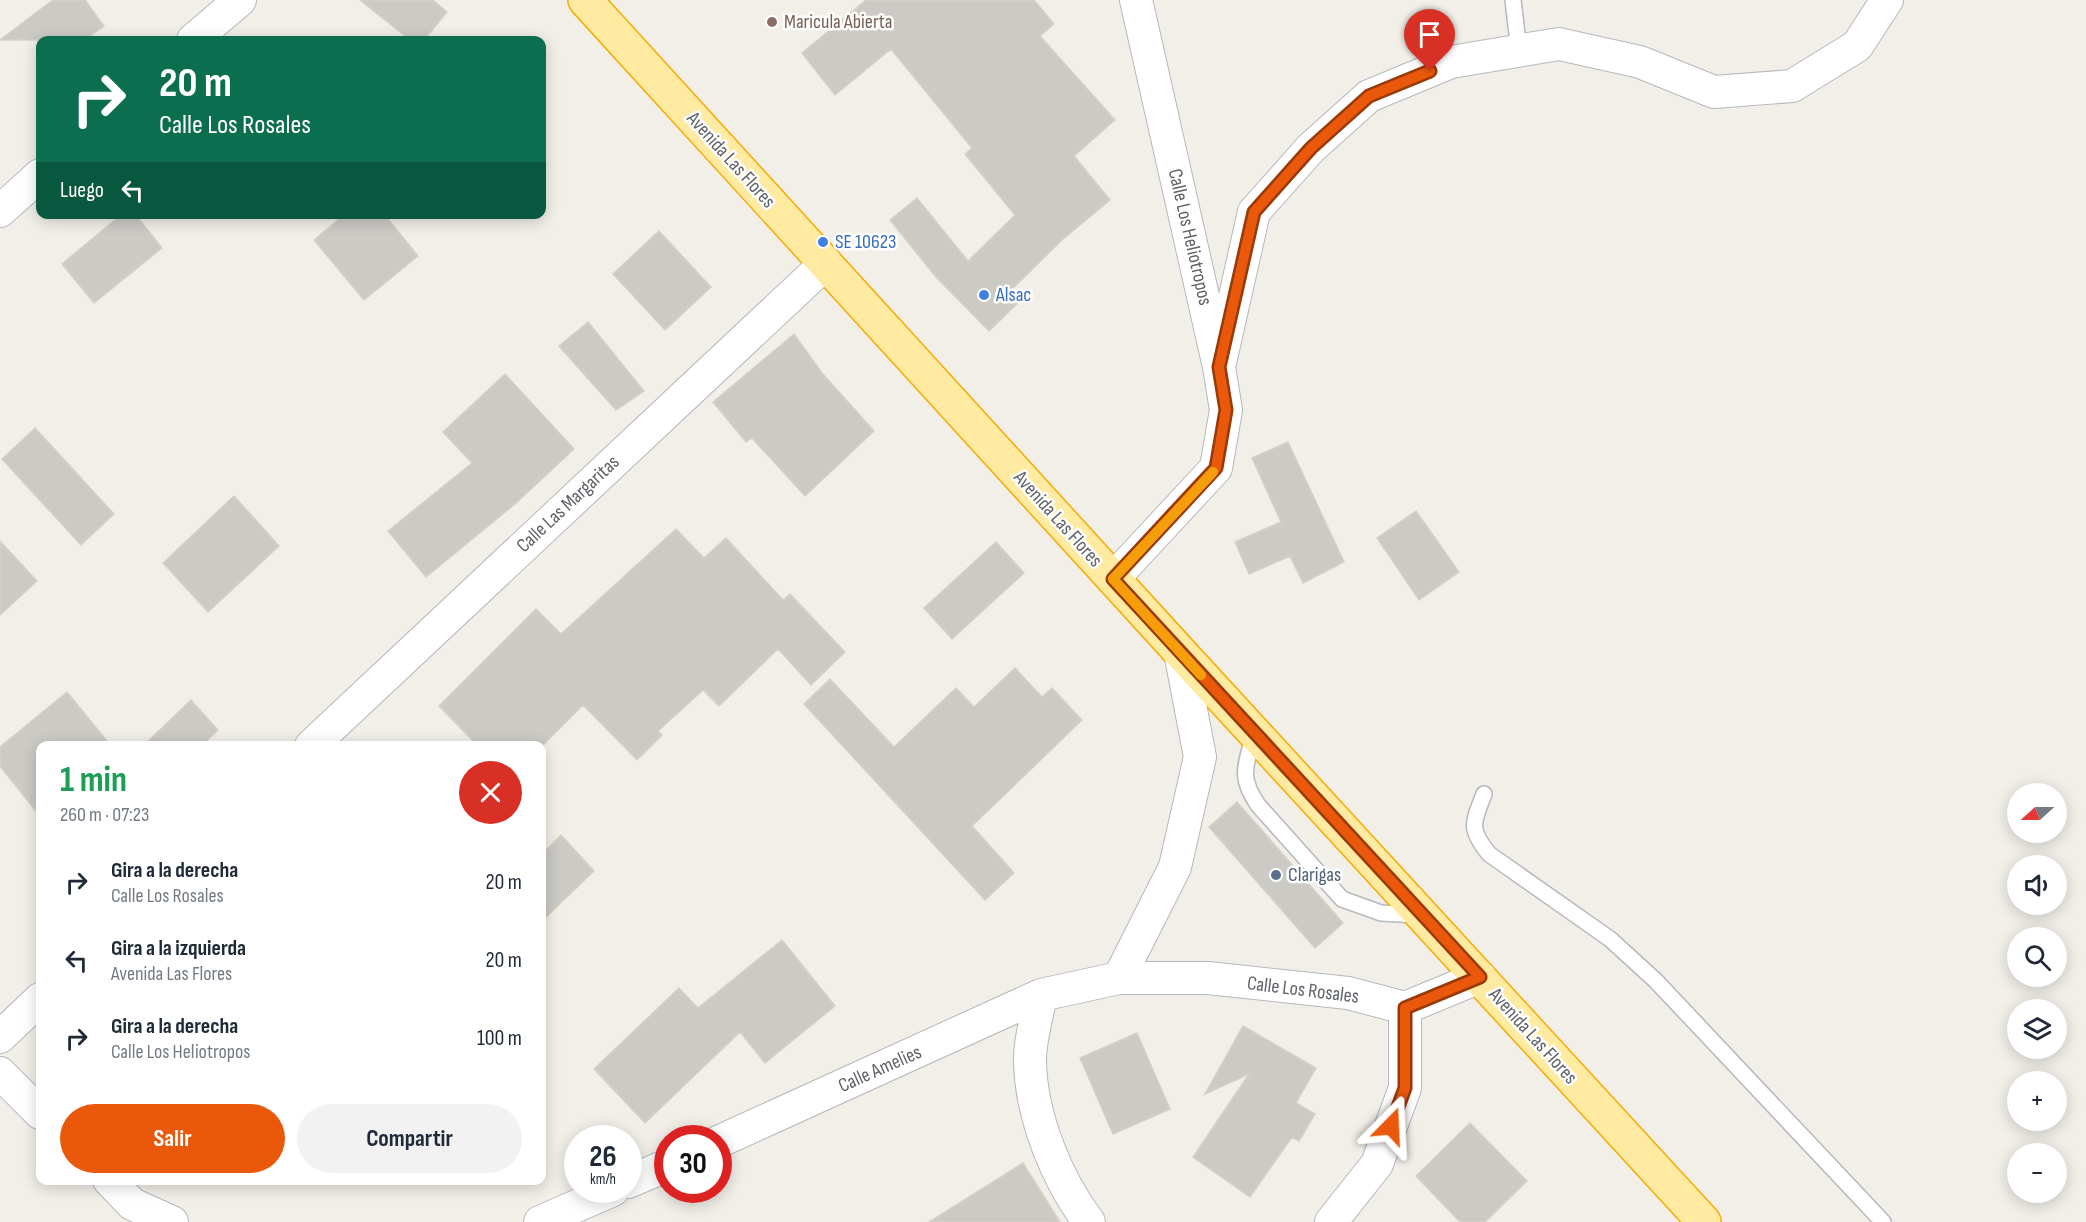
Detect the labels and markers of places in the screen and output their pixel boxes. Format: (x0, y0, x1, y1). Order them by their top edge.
pin (1404, 9, 1455, 71)
place label: Maricula Abierta (784, 10, 893, 34)
marker: Maricula Abierta (765, 15, 779, 29)
place label: SE 10623 (835, 230, 897, 254)
marker: SE 10623 (816, 235, 830, 249)
place label: Alsac (995, 283, 1031, 307)
marker: Alsac (977, 288, 991, 302)
place label: Clarigas (1288, 863, 1341, 887)
marker: Clarigas (1269, 868, 1283, 882)

